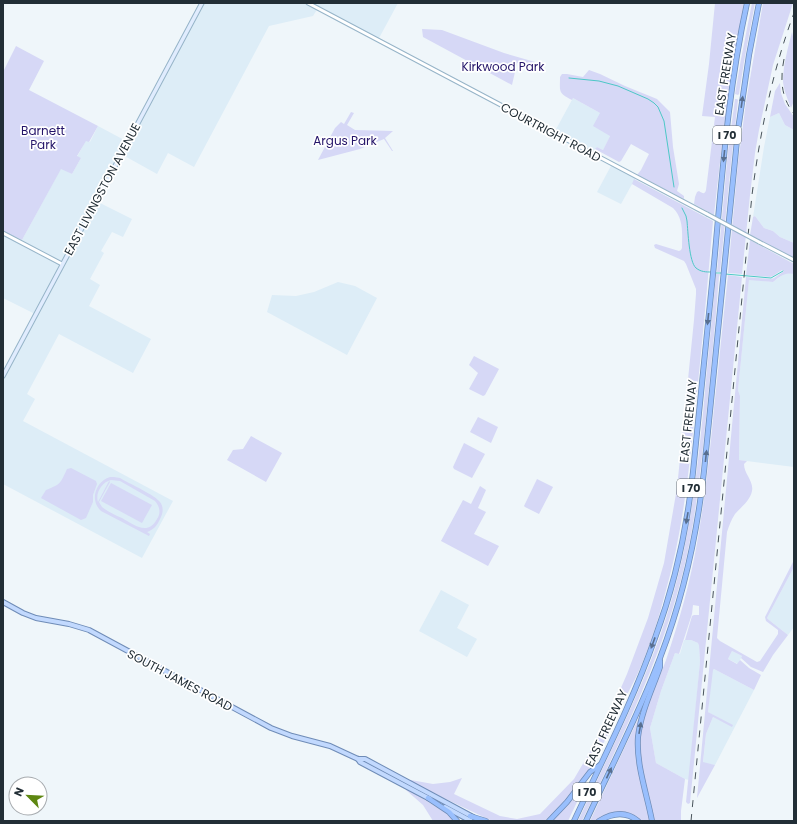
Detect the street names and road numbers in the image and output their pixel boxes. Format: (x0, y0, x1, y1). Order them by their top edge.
street label: EAST FREEWAY (710, 31, 740, 117)
street label: COURTRIGHT ROAD (498, 98, 604, 166)
street label: EAST LIVINGSTON AVENUE (60, 120, 144, 258)
road number: I 70 (713, 126, 741, 144)
street label: EAST FREEWAY (675, 379, 701, 463)
road number: I 70 (677, 479, 705, 497)
street label: SOUTH JAMES ROAD (124, 645, 236, 715)
street label: EAST FREEWAY (581, 687, 631, 769)
road number: I 70 (573, 783, 601, 801)

